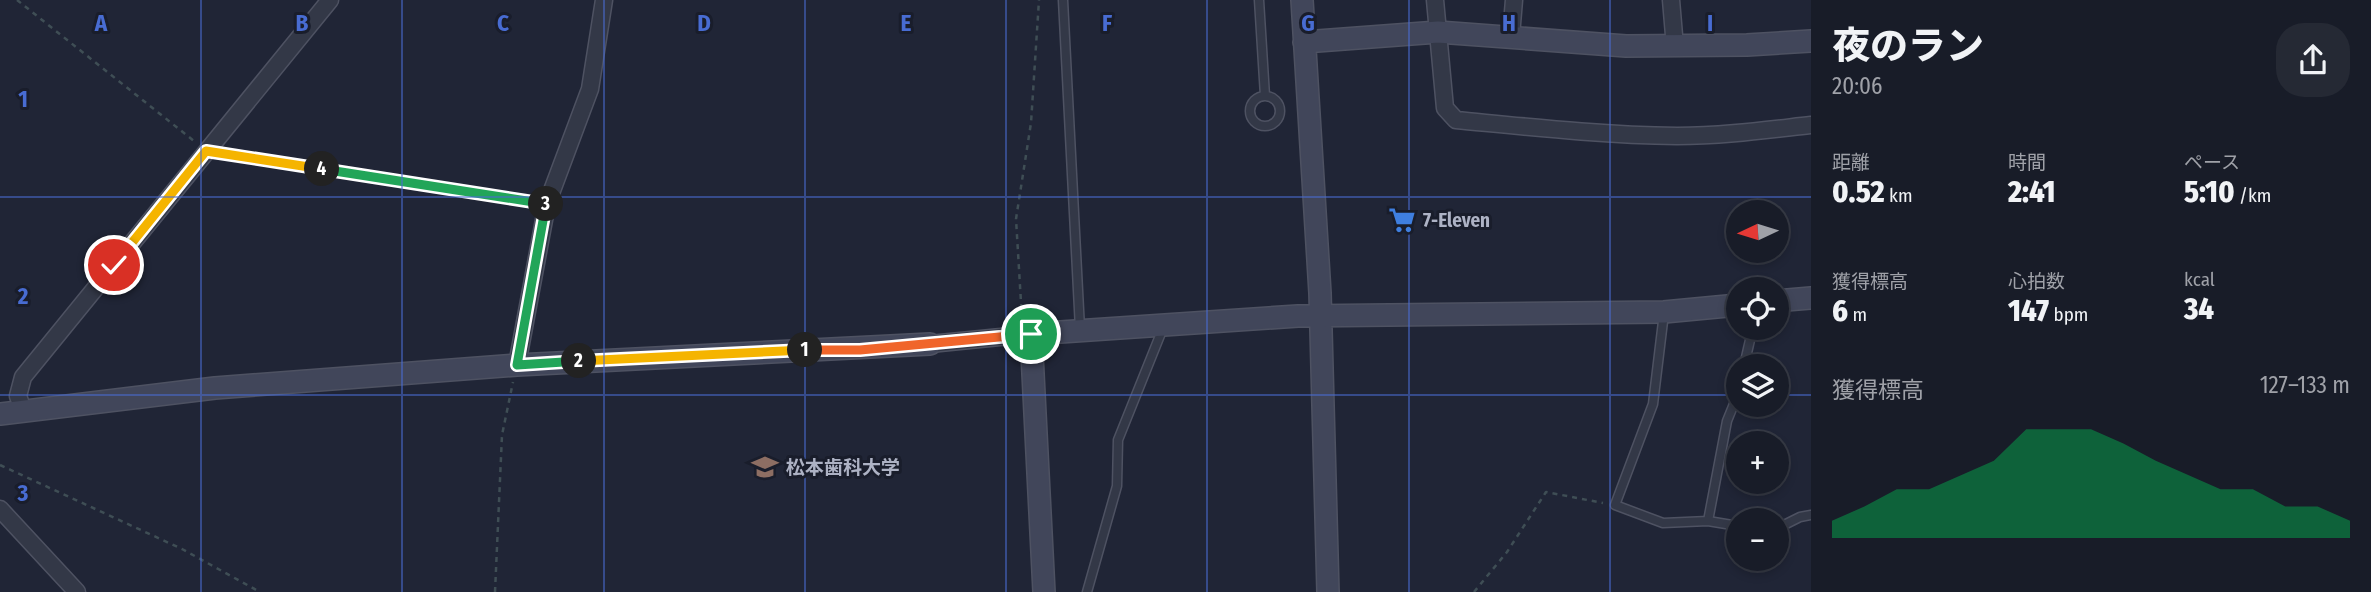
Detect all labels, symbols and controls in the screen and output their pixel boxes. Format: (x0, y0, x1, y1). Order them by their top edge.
text: A (94, 9, 108, 37)
text: B (296, 9, 309, 37)
text: C (497, 9, 509, 37)
text: D (697, 9, 711, 37)
text: E (901, 9, 912, 37)
text: F (1102, 9, 1112, 37)
text: G (1301, 9, 1315, 37)
text: H (1502, 9, 1516, 37)
text: I (1707, 9, 1713, 37)
text: 夜のラン (1832, 23, 1984, 69)
button: share (2276, 23, 2350, 97)
text: 20:06 (1832, 72, 1882, 100)
text: 1 (18, 85, 28, 113)
text: 距離 (1832, 151, 1870, 174)
text: 時間 (2008, 151, 2046, 174)
text: ペース (2184, 151, 2240, 174)
pin: 4 (304, 152, 340, 186)
text: 4 (317, 157, 326, 180)
text: 0.52 (1832, 174, 1885, 210)
text: 2:41 (2008, 174, 2055, 210)
text: 5:10 (2184, 174, 2235, 210)
text: km (1885, 184, 1913, 207)
text: /km (2235, 184, 2271, 207)
pin: 3 (528, 186, 564, 222)
text: 3 (541, 192, 550, 215)
north arrow (1726, 200, 1788, 262)
map controls (1726, 200, 1789, 571)
supermarket icon: 7-Eleven (1387, 205, 1417, 235)
place label: 7-Eleven (1423, 209, 1490, 232)
pin (84, 235, 144, 295)
icon: check (95, 246, 133, 284)
text: kcal (2184, 268, 2215, 291)
text: 獲得標高 (1832, 270, 1908, 293)
text: 心拍数 (2008, 270, 2065, 293)
button: locate (1726, 277, 1789, 340)
text: 2 (17, 282, 29, 310)
text: 34 (2184, 291, 2214, 327)
text: 6 (1832, 293, 1848, 329)
text: 147 (2008, 293, 2049, 329)
text: m (1848, 303, 1867, 326)
text: bpm (2049, 303, 2088, 326)
pin (1001, 304, 1061, 364)
icon: arrive (1012, 315, 1050, 353)
pin: 1 (788, 332, 822, 368)
text: 1 (800, 338, 809, 361)
pin: 2 (562, 344, 596, 378)
text: 2 (574, 349, 583, 372)
button: layers (1726, 354, 1789, 417)
text: 127–133 m (2260, 371, 2350, 399)
text: 獲得標高 (1832, 376, 1924, 404)
button: + (1726, 431, 1789, 494)
school or university icon: 松本歯科大学 (750, 452, 780, 482)
place label: 松本歯科大学 (786, 456, 900, 479)
text: 3 (17, 479, 29, 507)
button: − (1726, 508, 1789, 571)

